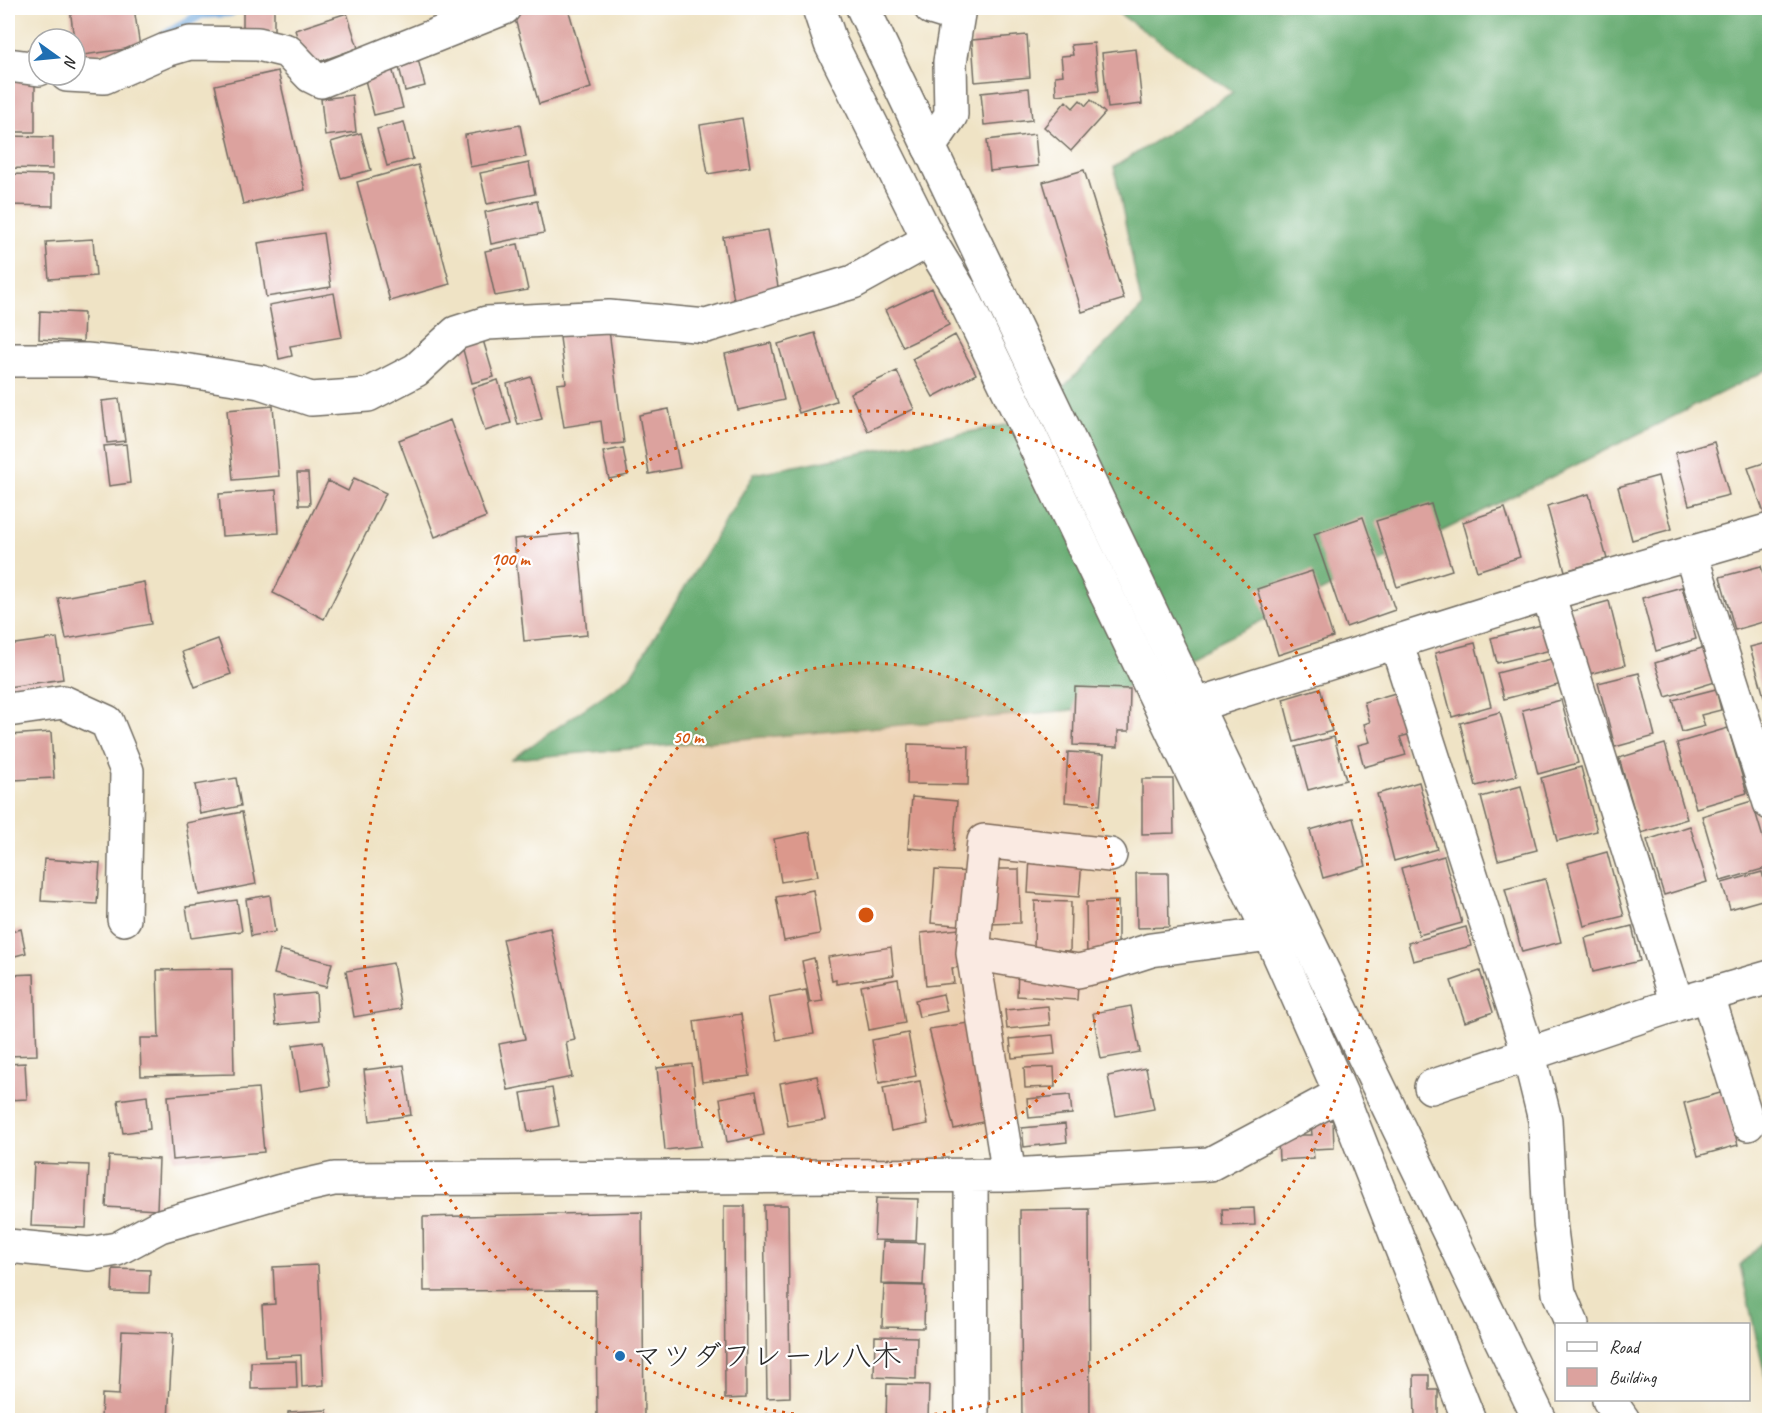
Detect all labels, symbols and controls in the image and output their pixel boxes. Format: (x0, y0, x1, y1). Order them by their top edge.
north arrow (27, 27, 87, 87)
text: N (59, 53, 81, 71)
text: 100 m (491, 548, 531, 570)
text: 50 m (673, 726, 705, 748)
centre of rings (856, 905, 876, 925)
legend (1555, 1323, 1750, 1401)
text: Road (1609, 1336, 1642, 1358)
place label: マツダフレール八木 (632, 1337, 901, 1375)
marker: マツダフレール八木 (613, 1349, 627, 1363)
text: Building (1609, 1366, 1658, 1388)

